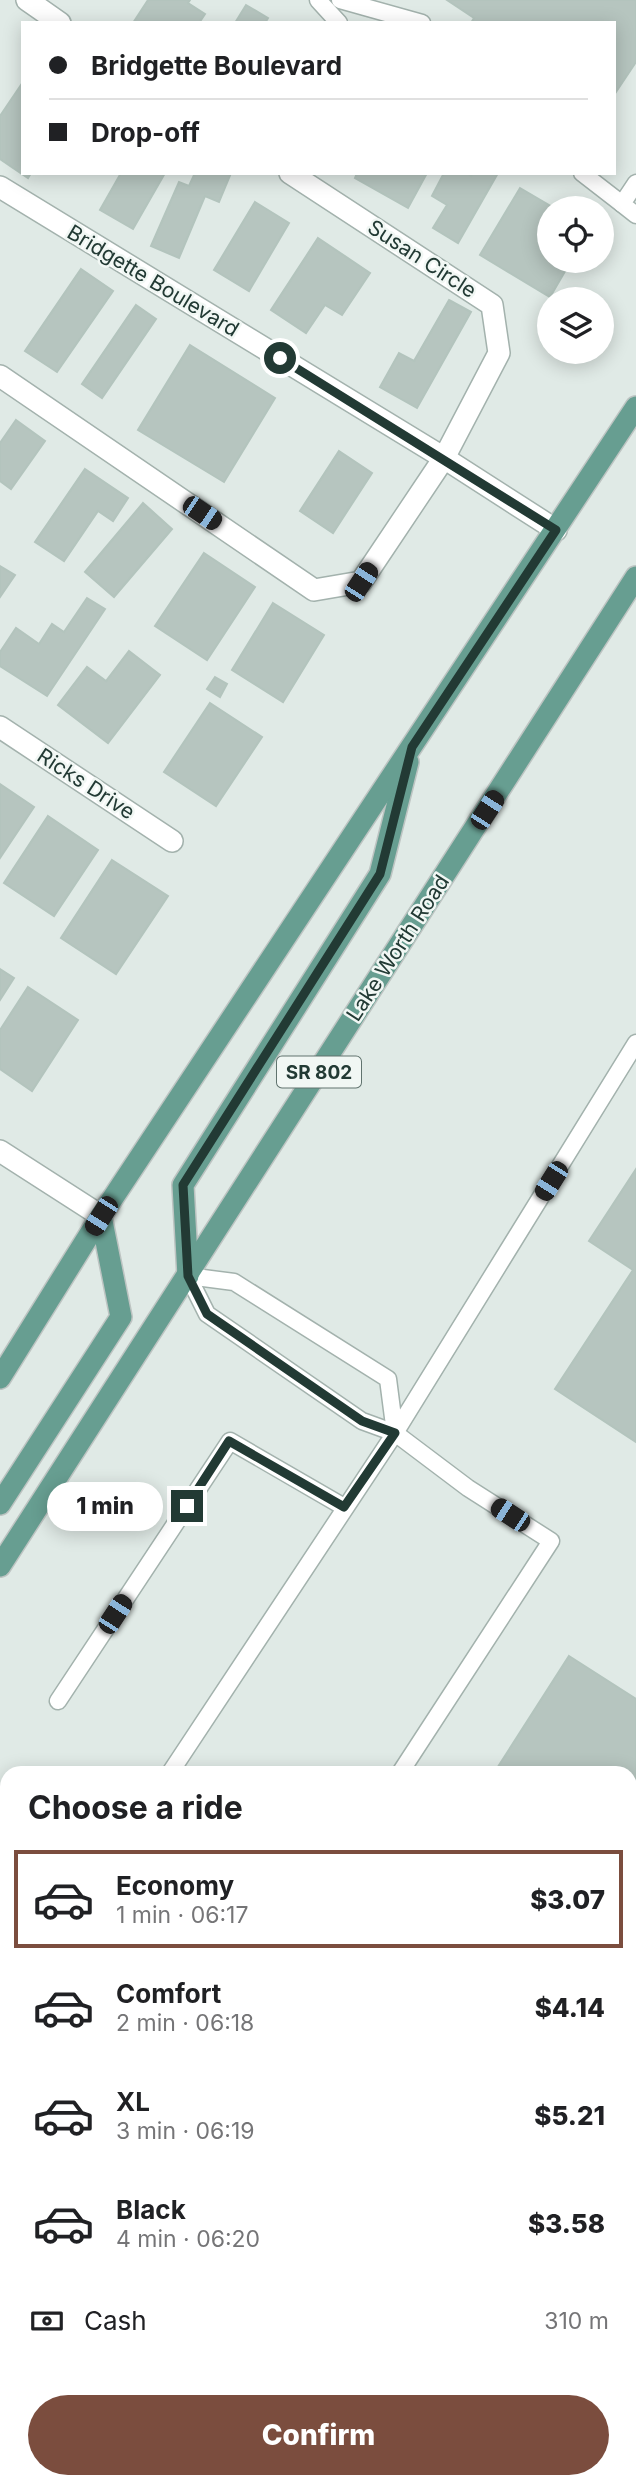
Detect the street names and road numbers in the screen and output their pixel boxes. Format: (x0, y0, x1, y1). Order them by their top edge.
street label: Susan Circle (363, 214, 481, 303)
street label: Bridgette Boulevard (63, 219, 244, 342)
street label: Ricks Drive (33, 743, 140, 824)
street label: Lake Worth Road (341, 870, 454, 1025)
road number: SR 802 (277, 1056, 361, 1088)

